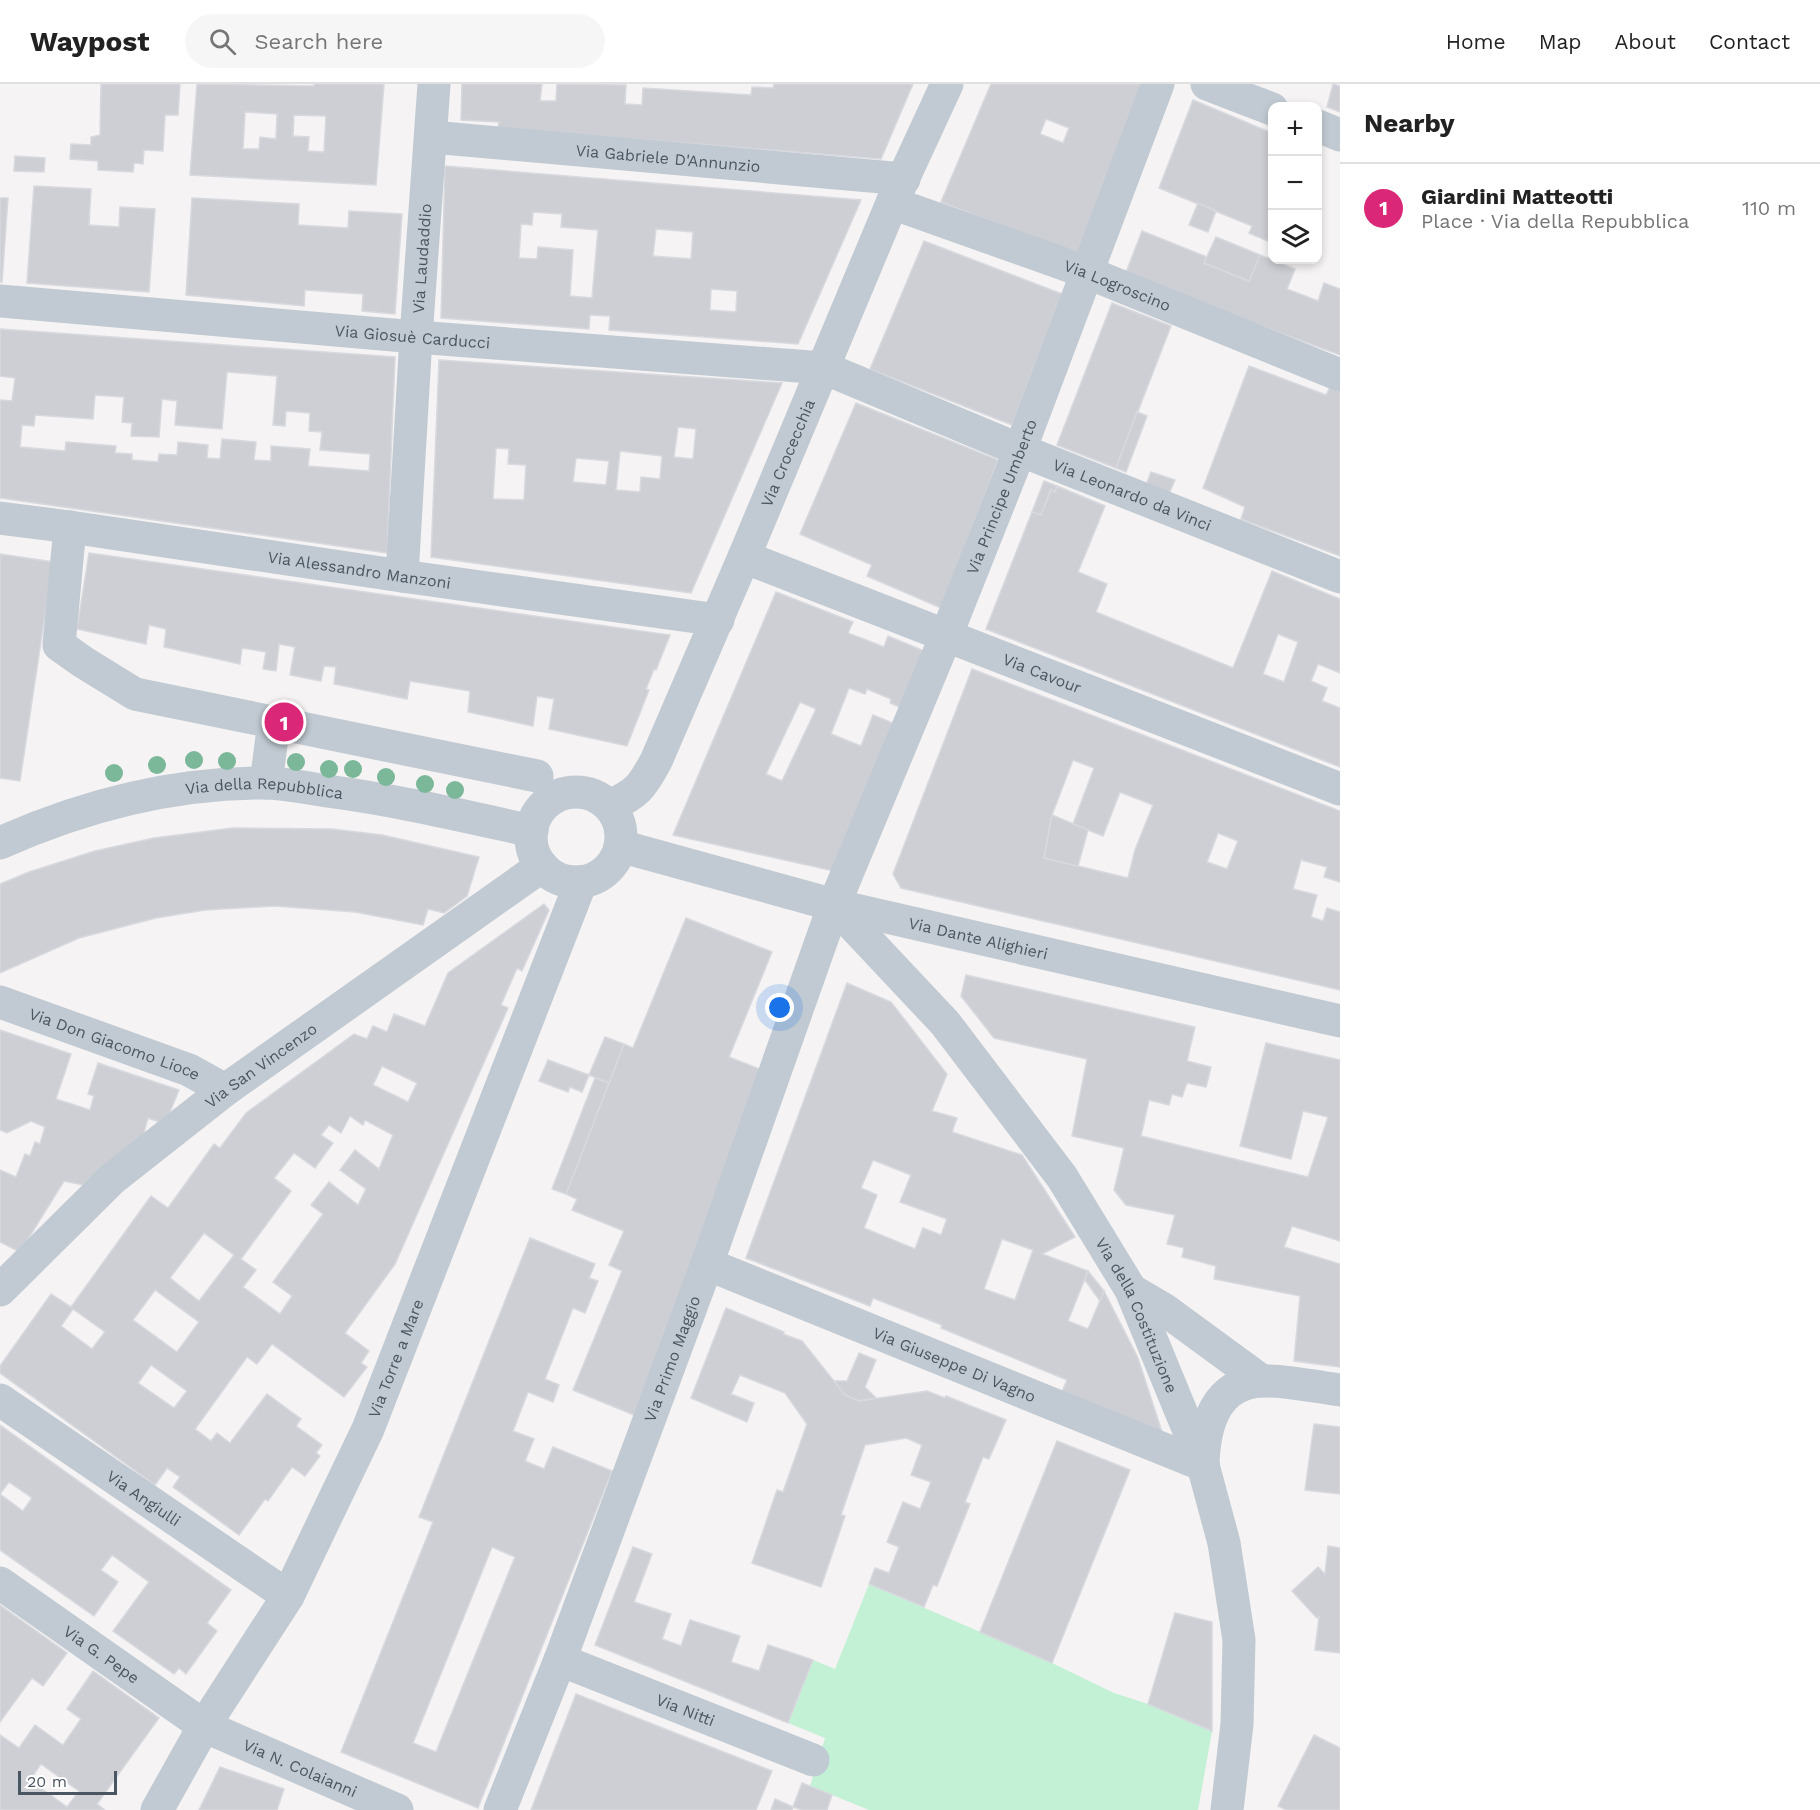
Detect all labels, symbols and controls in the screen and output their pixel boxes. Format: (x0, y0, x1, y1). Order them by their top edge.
search box (185, 14, 605, 68)
text: Waypost (30, 25, 149, 58)
icon: search (206, 25, 239, 58)
text: Search here (254, 29, 383, 54)
text: Home (1446, 29, 1506, 54)
text: Map (1539, 29, 1582, 54)
text: About (1615, 29, 1676, 54)
text: Contact (1709, 29, 1790, 54)
map controls (1268, 102, 1322, 264)
button: + (1268, 102, 1322, 156)
text: Nearby (1364, 108, 1455, 138)
street label: Via Gabriele D'Annunzio (575, 141, 761, 176)
button: − (1268, 156, 1322, 210)
text: Giardini Matteotti (1421, 184, 1613, 209)
text: 1 (1379, 196, 1388, 220)
text: 110 m (1742, 196, 1796, 220)
street label: Via Laudaddio (409, 203, 435, 314)
text: Place · Via della Repubblica (1421, 209, 1689, 233)
button: layers (1268, 210, 1322, 264)
street label: Via Logroscino (1061, 256, 1173, 315)
street label: Via Giosuè Carducci (334, 321, 491, 353)
street label: Via Crocecchia (757, 396, 819, 510)
street label: Via Principe Umberto (962, 417, 1041, 577)
street label: Via Leonardo da Vinci (1050, 455, 1214, 535)
street label: Via Alessandro Manzoni (266, 547, 452, 593)
street label: Via Cavour (1000, 650, 1085, 698)
pin: 1 (264, 700, 304, 744)
street label: Via della Repubblica (184, 774, 344, 803)
street label: Via Dante Alighieri (907, 913, 1050, 964)
your location (765, 993, 794, 1022)
street label: Via Don Giacomo Lioce (26, 1004, 203, 1084)
street label: Via San Vincenzo (201, 1019, 321, 1112)
street label: Via della Costituzione (1091, 1234, 1181, 1396)
street label: Via Primo Maggio (640, 1293, 704, 1425)
street label: Via Torre a Mare (364, 1297, 428, 1421)
street label: Via Giuseppe Di Vagno (870, 1323, 1039, 1406)
street label: Via Angiulli (103, 1466, 184, 1530)
street label: Via G. Pepe (60, 1621, 143, 1688)
street label: Via Nitti (653, 1690, 717, 1730)
street label: Via N. Colaianni (240, 1735, 360, 1801)
scale bar (18, 1768, 117, 1796)
text: 20 m (27, 1772, 67, 1791)

